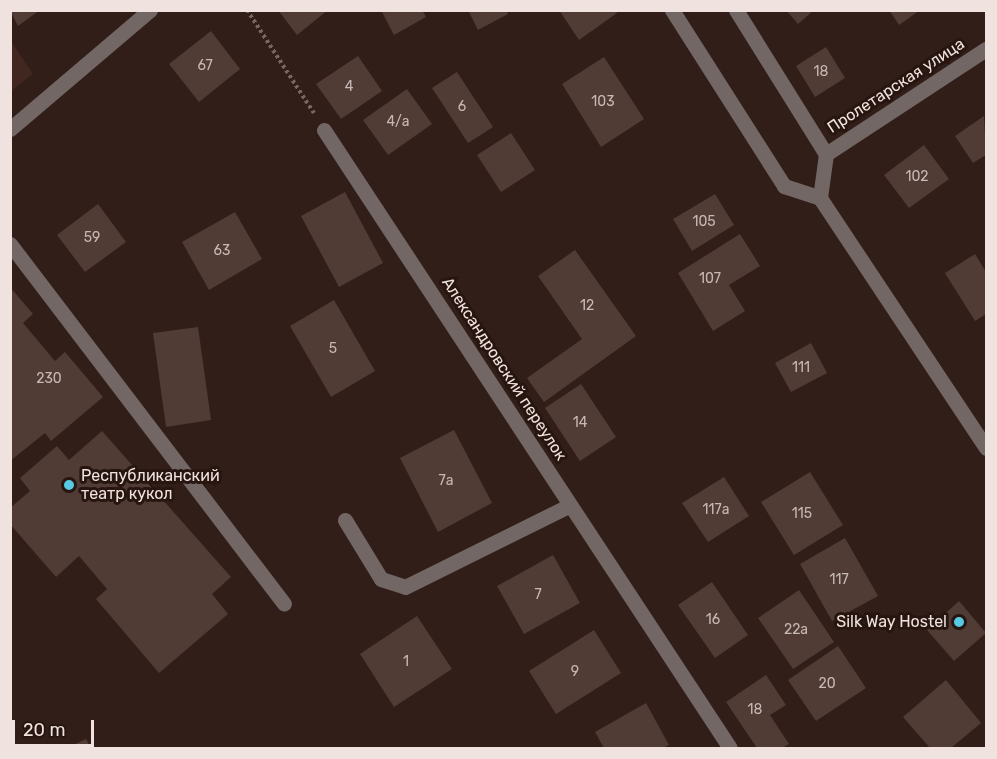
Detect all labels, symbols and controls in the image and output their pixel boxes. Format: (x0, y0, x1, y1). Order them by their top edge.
street label: Пролетарская улица (824, 34, 968, 138)
house number: 67 (197, 58, 213, 74)
house number: 18 (814, 64, 828, 80)
house number: 4 (345, 79, 353, 95)
house number: 103 (591, 94, 615, 110)
house number: 6 (458, 99, 466, 115)
house number: 4/а (386, 114, 410, 130)
house number: 102 (905, 169, 929, 185)
house number: 105 (692, 214, 716, 230)
house number: 59 (84, 230, 100, 246)
house number: 63 (214, 243, 230, 259)
house number: 107 (699, 271, 721, 287)
street label: Александровский переулок (438, 274, 570, 464)
house number: 12 (580, 298, 594, 314)
house number: 5 (329, 341, 337, 357)
house number: 111 (792, 360, 810, 376)
house number: 230 (36, 371, 62, 387)
house number: 14 (573, 415, 587, 431)
place label: Республиканский театр кукол (81, 466, 220, 504)
house number: 7а (439, 473, 453, 489)
marker: Республиканский театр кукол (62, 478, 76, 492)
house number: 117а (703, 502, 729, 518)
house number: 115 (792, 506, 812, 522)
house number: 117 (829, 572, 849, 588)
house number: 7 (534, 587, 542, 603)
house number: 16 (706, 612, 720, 628)
place label: Silk Way Hostel (835, 612, 947, 632)
marker: Silk Way Hostel (952, 615, 966, 629)
house number: 22а (784, 622, 808, 638)
house number: 1 (403, 654, 409, 670)
house number: 9 (571, 664, 579, 680)
house number: 20 (818, 676, 836, 692)
house number: 18 (748, 702, 762, 718)
scale bar (15, 708, 98, 746)
text: 20 m (23, 719, 65, 741)

